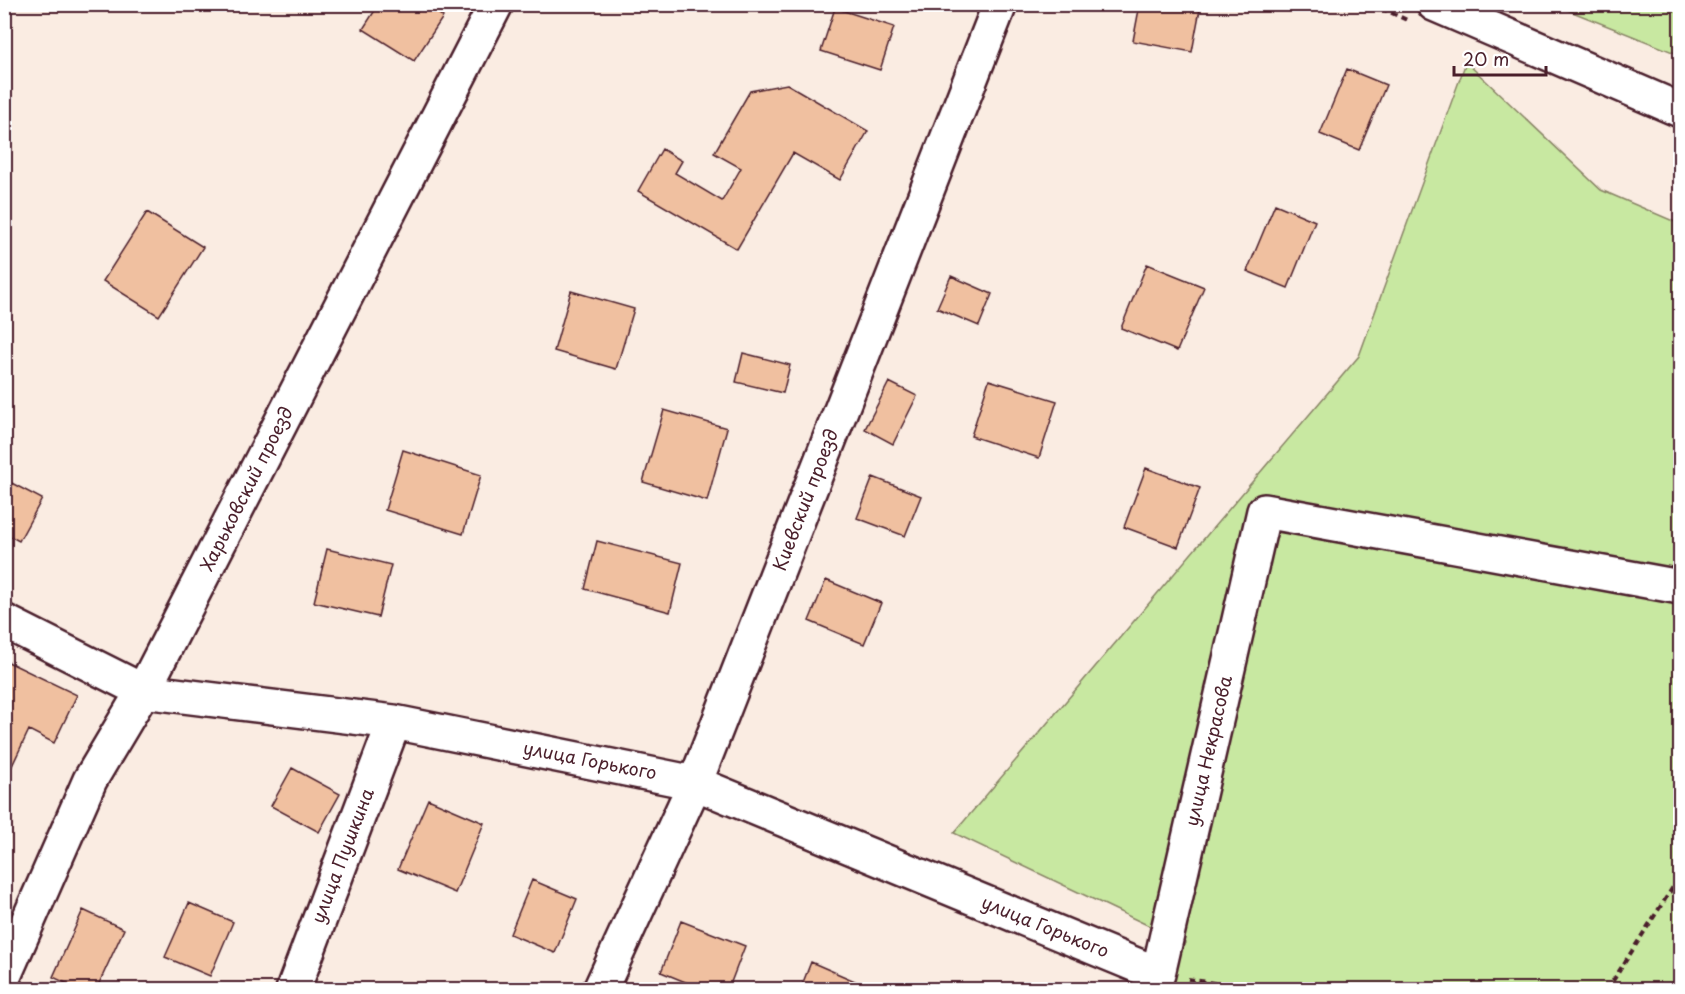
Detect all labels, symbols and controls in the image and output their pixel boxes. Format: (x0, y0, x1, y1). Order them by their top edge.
scale bar (1454, 39, 1546, 77)
text: 20 m (1463, 45, 1509, 72)
street label: Харьковский проезд (192, 401, 299, 575)
street label: Киевский проезд (765, 425, 844, 574)
street label: улица Некрасова (1177, 672, 1238, 829)
street label: улица Горького (521, 733, 659, 786)
street label: улица Пушкина (303, 783, 380, 927)
street label: улица Горького (978, 888, 1113, 964)

